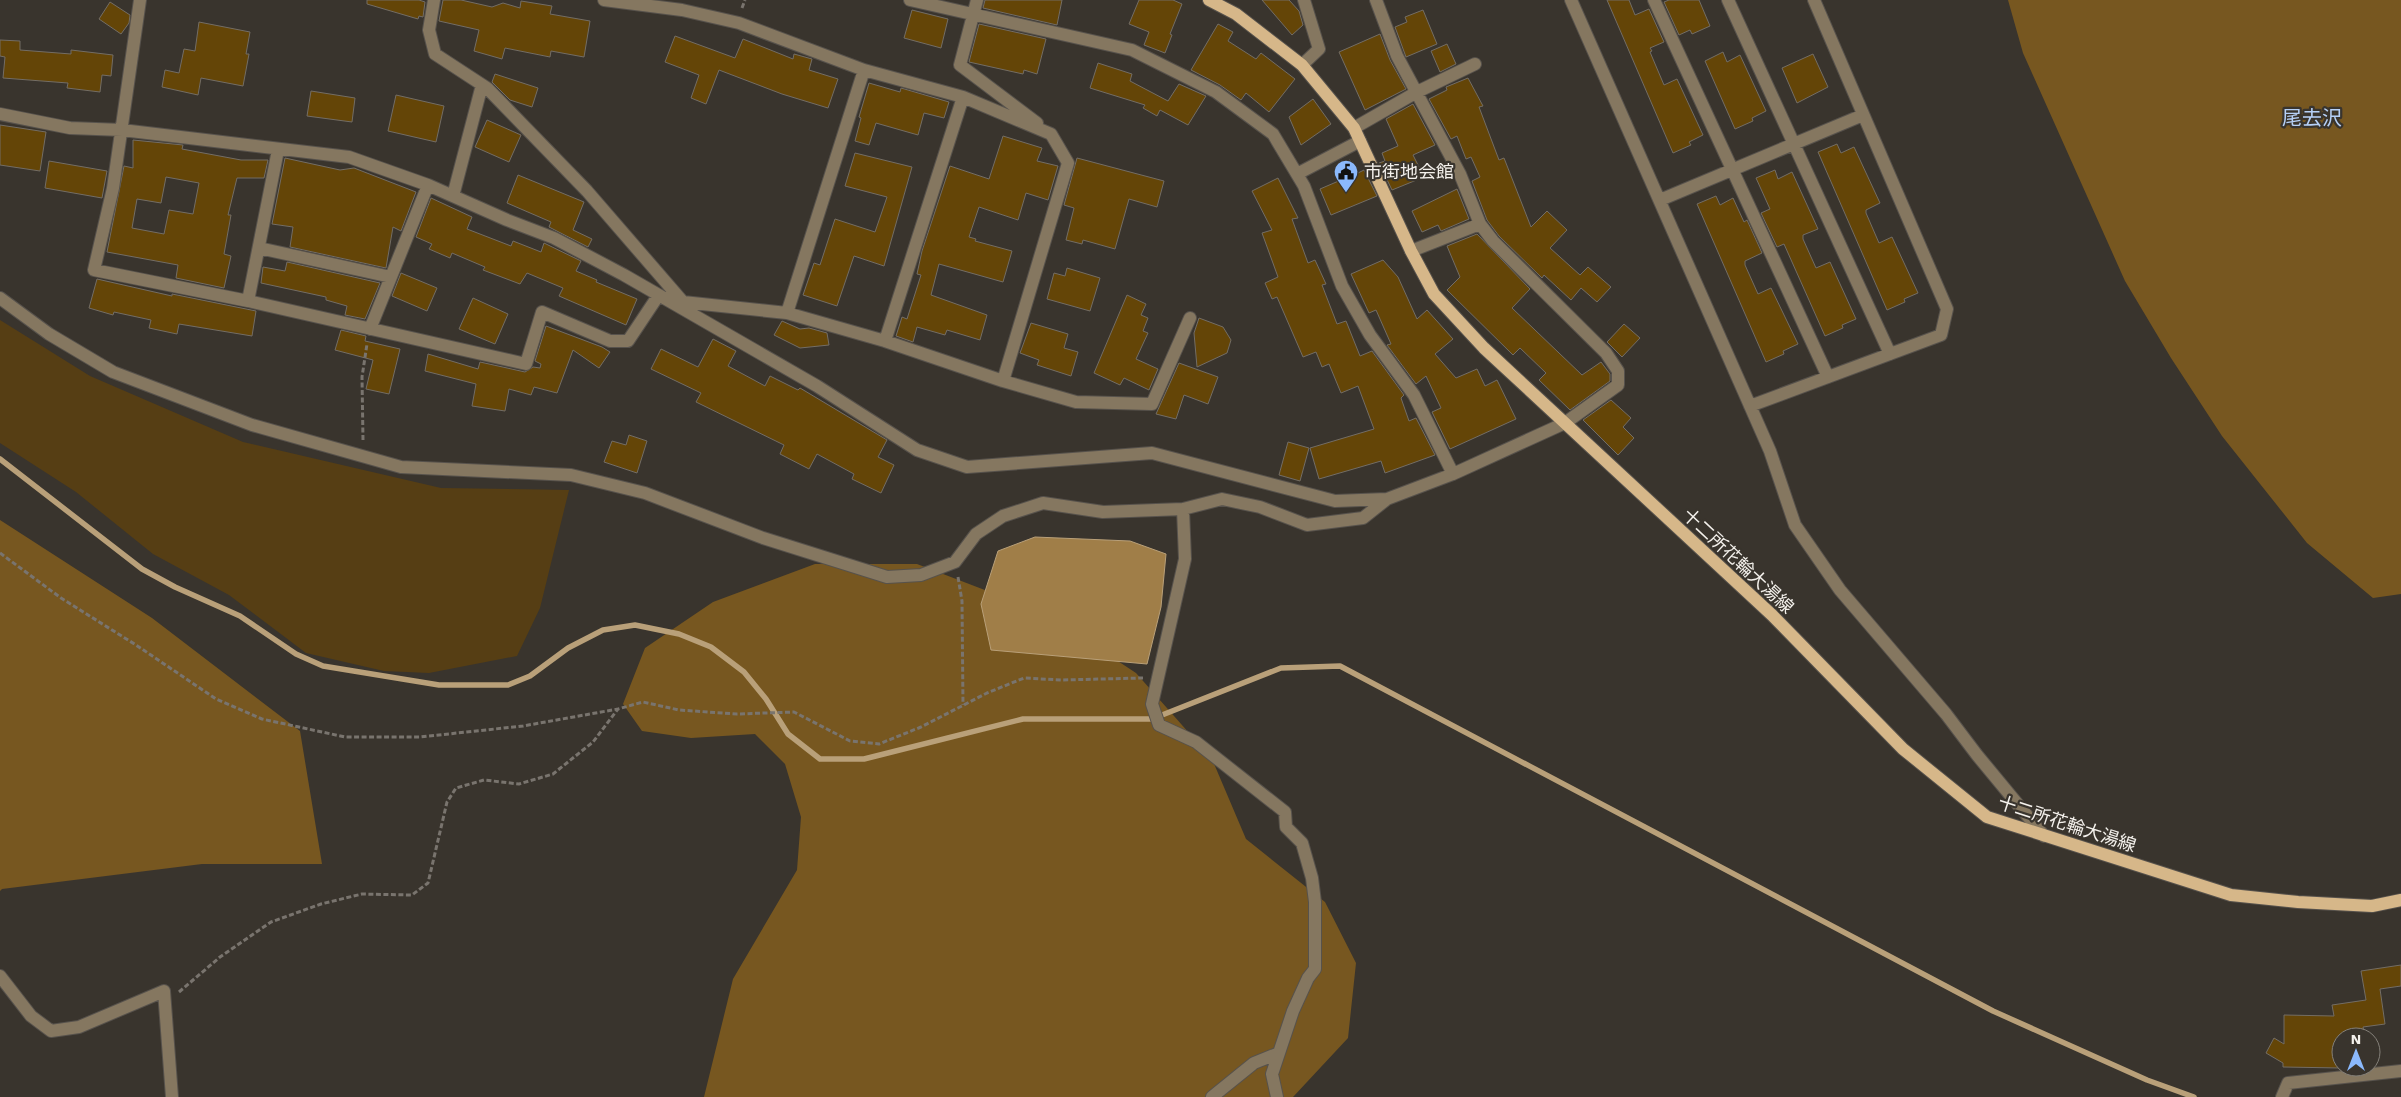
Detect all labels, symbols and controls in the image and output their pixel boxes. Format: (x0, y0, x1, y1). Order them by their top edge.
district label: 尾去沢 (2282, 106, 2342, 130)
public building icon: 市街地会館 (1333, 159, 1359, 193)
place label: 市街地会館 (1364, 161, 1454, 182)
street label: 十二所花輪大湯線 (1679, 504, 1798, 617)
street label: 十二所花輪大湯線 (1995, 791, 2139, 856)
north arrow (2331, 1027, 2381, 1077)
text: N (2351, 1031, 2361, 1047)

